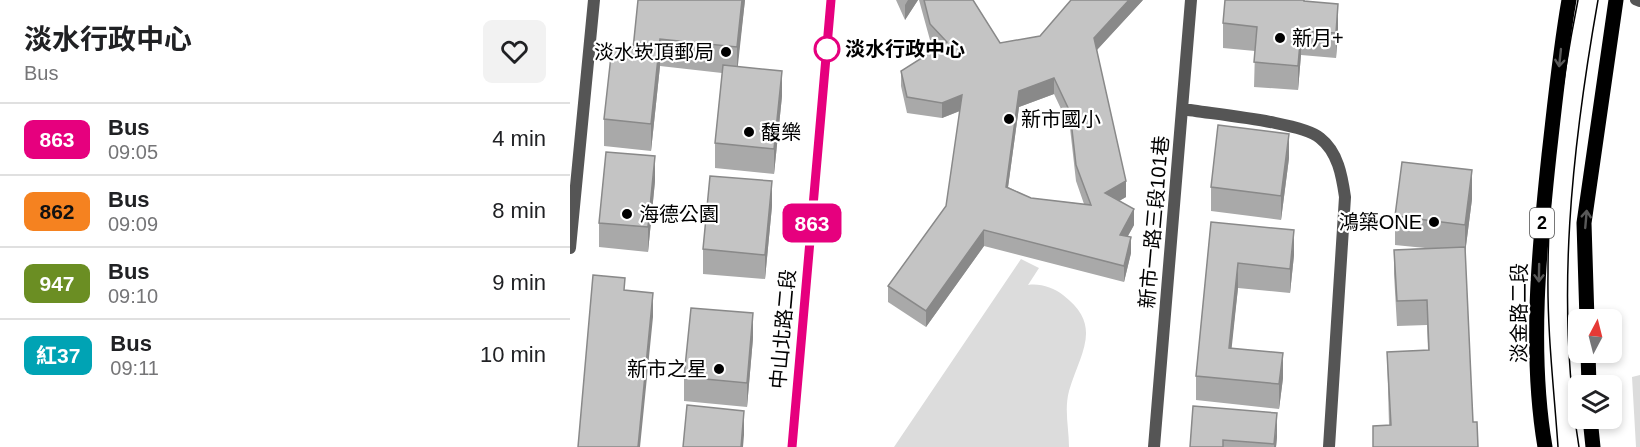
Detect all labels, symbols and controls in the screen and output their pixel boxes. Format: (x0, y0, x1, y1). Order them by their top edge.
button: heart (483, 20, 546, 83)
text: 淡水行政中心 (24, 24, 192, 55)
place label: 新月+ (1292, 27, 1344, 49)
marker: 新月+ (1273, 31, 1287, 45)
marker: 淡水行政中心 (814, 36, 840, 62)
place label: 淡水行政中心 (845, 38, 965, 60)
place label: 淡水崁頂郵局 (594, 41, 714, 63)
marker: 淡水崁頂郵局 (719, 45, 733, 59)
one-way arrow (1554, 47, 1565, 67)
text: Bus (24, 62, 58, 84)
place label: 新市國小 (1021, 108, 1101, 130)
marker: 新市國小 (1002, 112, 1016, 126)
text: Bus (108, 115, 150, 140)
place label: 馥樂 (761, 121, 801, 143)
marker: 馥樂 (742, 125, 756, 139)
text: 4 min (492, 126, 546, 151)
text: 863 (39, 128, 75, 151)
street label: 新市一路三段101巷 (1135, 135, 1173, 309)
text: 09:05 (108, 141, 158, 163)
text: Bus (108, 187, 150, 212)
text: 8 min (492, 198, 546, 223)
text: 862 (39, 200, 75, 223)
place label: 海德公園 (639, 203, 719, 225)
line badge: 863 (778, 204, 846, 242)
marker: 海德公園 (620, 207, 634, 221)
road number: 2 (1530, 208, 1554, 238)
one-way arrow (1580, 210, 1591, 230)
place label: 鴻築ONE (1339, 211, 1422, 233)
text: 863 (794, 212, 830, 235)
text: 09:09 (108, 213, 158, 235)
marker: 鴻築ONE (1427, 215, 1441, 229)
text: Bus (108, 259, 150, 284)
one-way arrow (1534, 262, 1545, 282)
street label: 淡金路二段 (1508, 263, 1530, 363)
street label: 中山北路二段 (767, 268, 799, 390)
text: 9 min (492, 270, 546, 295)
text: 947 (39, 272, 75, 295)
text: 09:10 (108, 285, 158, 307)
north arrow (1568, 309, 1622, 363)
map controls (1568, 309, 1622, 429)
text: Bus (110, 331, 152, 356)
text: 10 min (480, 342, 546, 367)
text: 紅37 (36, 344, 80, 367)
text: 09:11 (110, 357, 159, 379)
place label: 新市之星 (627, 358, 707, 380)
marker: 新市之星 (712, 362, 726, 376)
button: layers (1568, 375, 1622, 429)

